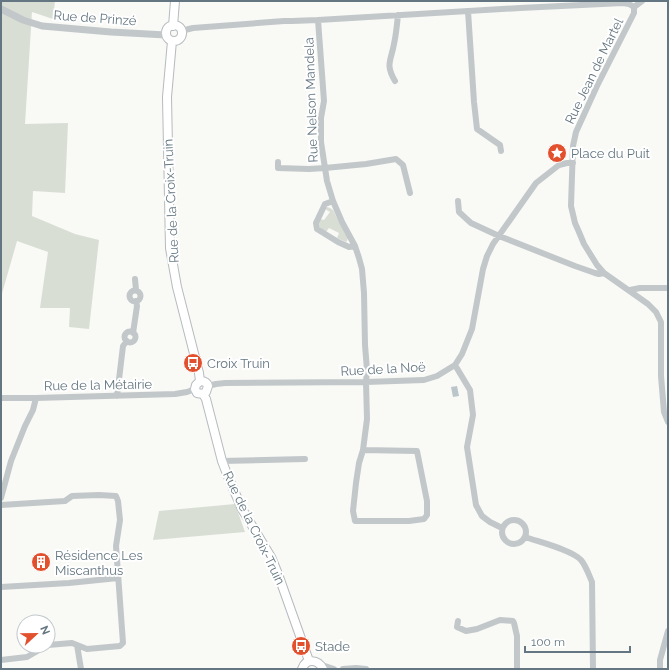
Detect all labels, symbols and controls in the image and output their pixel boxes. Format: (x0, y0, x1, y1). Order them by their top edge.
street label: Rue de Prinzé (53, 8, 137, 28)
street label: Rue Jean de Martel (562, 15, 626, 126)
street label: Rue Nelson Mandela (301, 37, 321, 163)
street label: Rue de la Croix-Truin (160, 139, 182, 263)
place icon: Place du Puit (546, 142, 568, 164)
place label: Place du Puit (571, 146, 650, 161)
bus stop icon: Croix Truin (182, 352, 204, 374)
place label: Croix Truin (207, 356, 270, 371)
street label: Rue de la Noë (340, 359, 426, 379)
street label: Rue de la Métairie (44, 377, 153, 393)
street label: Rue de la Croix-Truin (220, 469, 288, 587)
place label: Résidence Les Miscanthus (55, 548, 143, 578)
building icon: Résidence Les Miscanthus (30, 551, 52, 573)
north arrow (16, 614, 56, 654)
text: N (37, 624, 52, 637)
scale bar (525, 628, 630, 654)
bus stop icon: Stade (290, 635, 312, 657)
text: 100 m (531, 635, 565, 649)
place label: Stade (315, 639, 350, 654)

